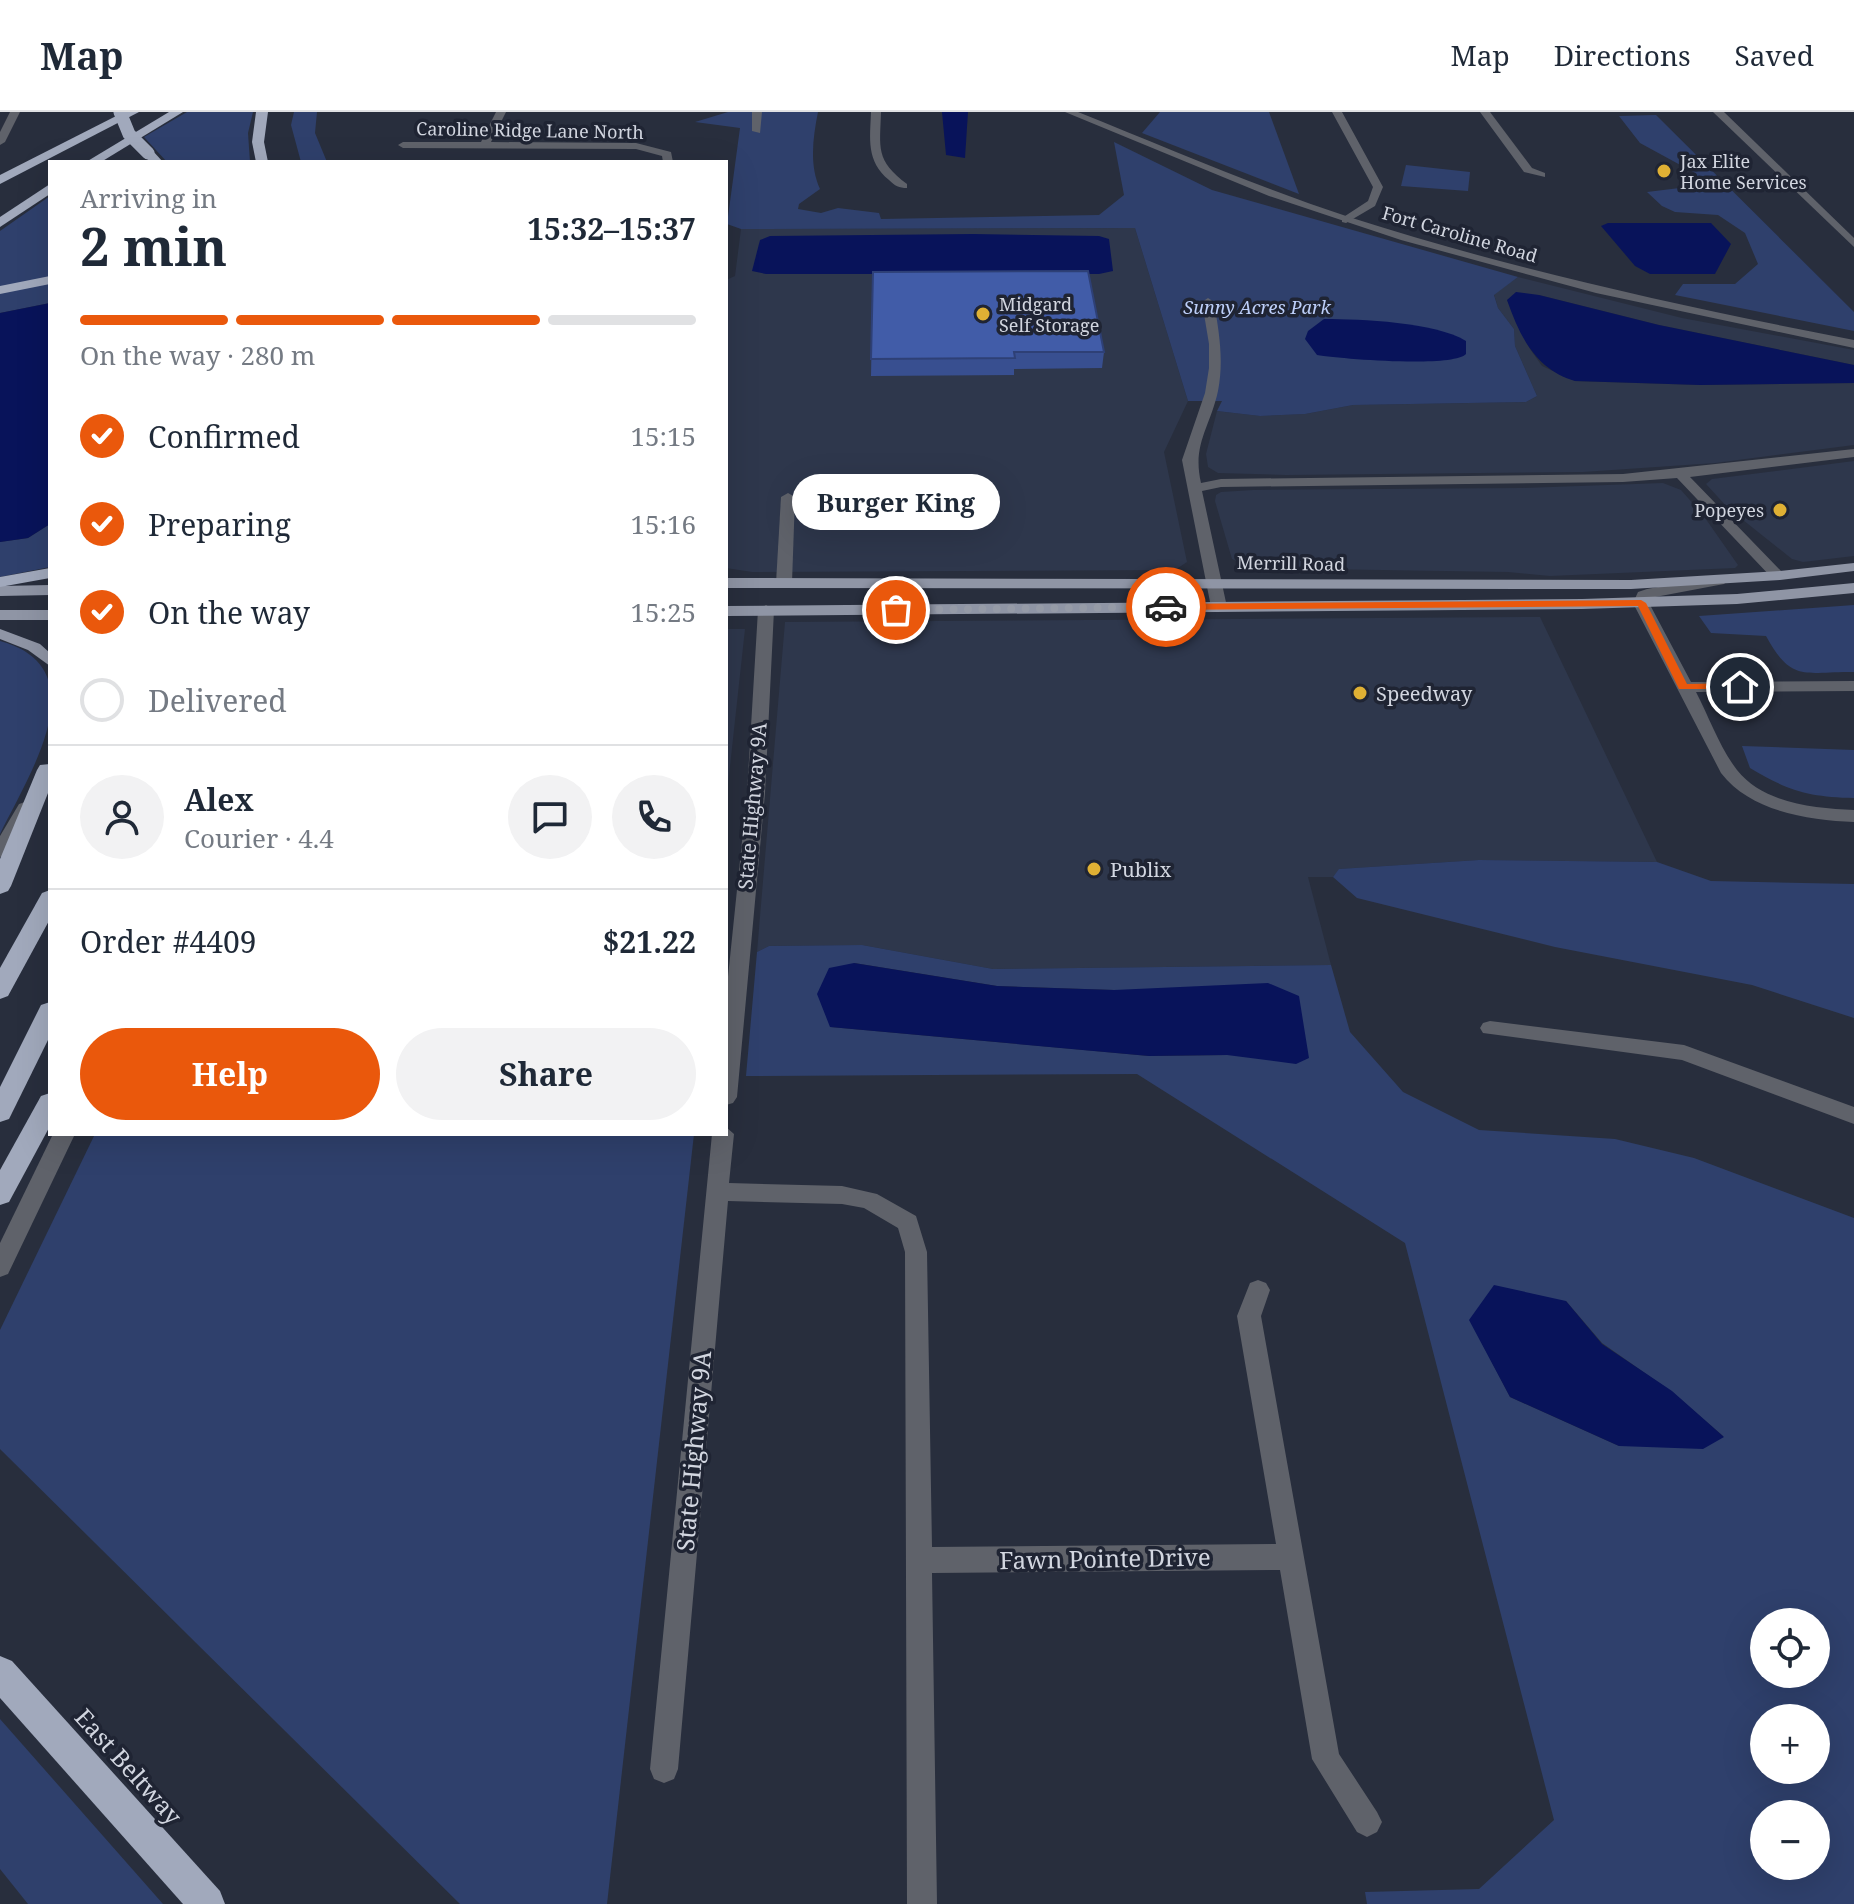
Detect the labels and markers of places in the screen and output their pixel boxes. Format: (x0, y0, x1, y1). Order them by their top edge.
place label: Jax Elite Home Services (1679, 149, 1807, 194)
marker: Jax Elite Home Services (1655, 162, 1673, 180)
place label: Midgard Self Storage (999, 292, 1099, 337)
marker: Midgard Self Storage (974, 305, 992, 323)
callout: Burger King (792, 474, 1000, 530)
place label: Popeyes (1694, 498, 1764, 522)
marker: Popeyes (1771, 501, 1789, 519)
pin (862, 576, 930, 644)
pin (1706, 653, 1774, 721)
place label: Speedway (1376, 680, 1473, 707)
marker: Speedway (1351, 684, 1369, 702)
place label: Publix (1110, 856, 1172, 883)
marker: Publix (1085, 860, 1103, 878)

